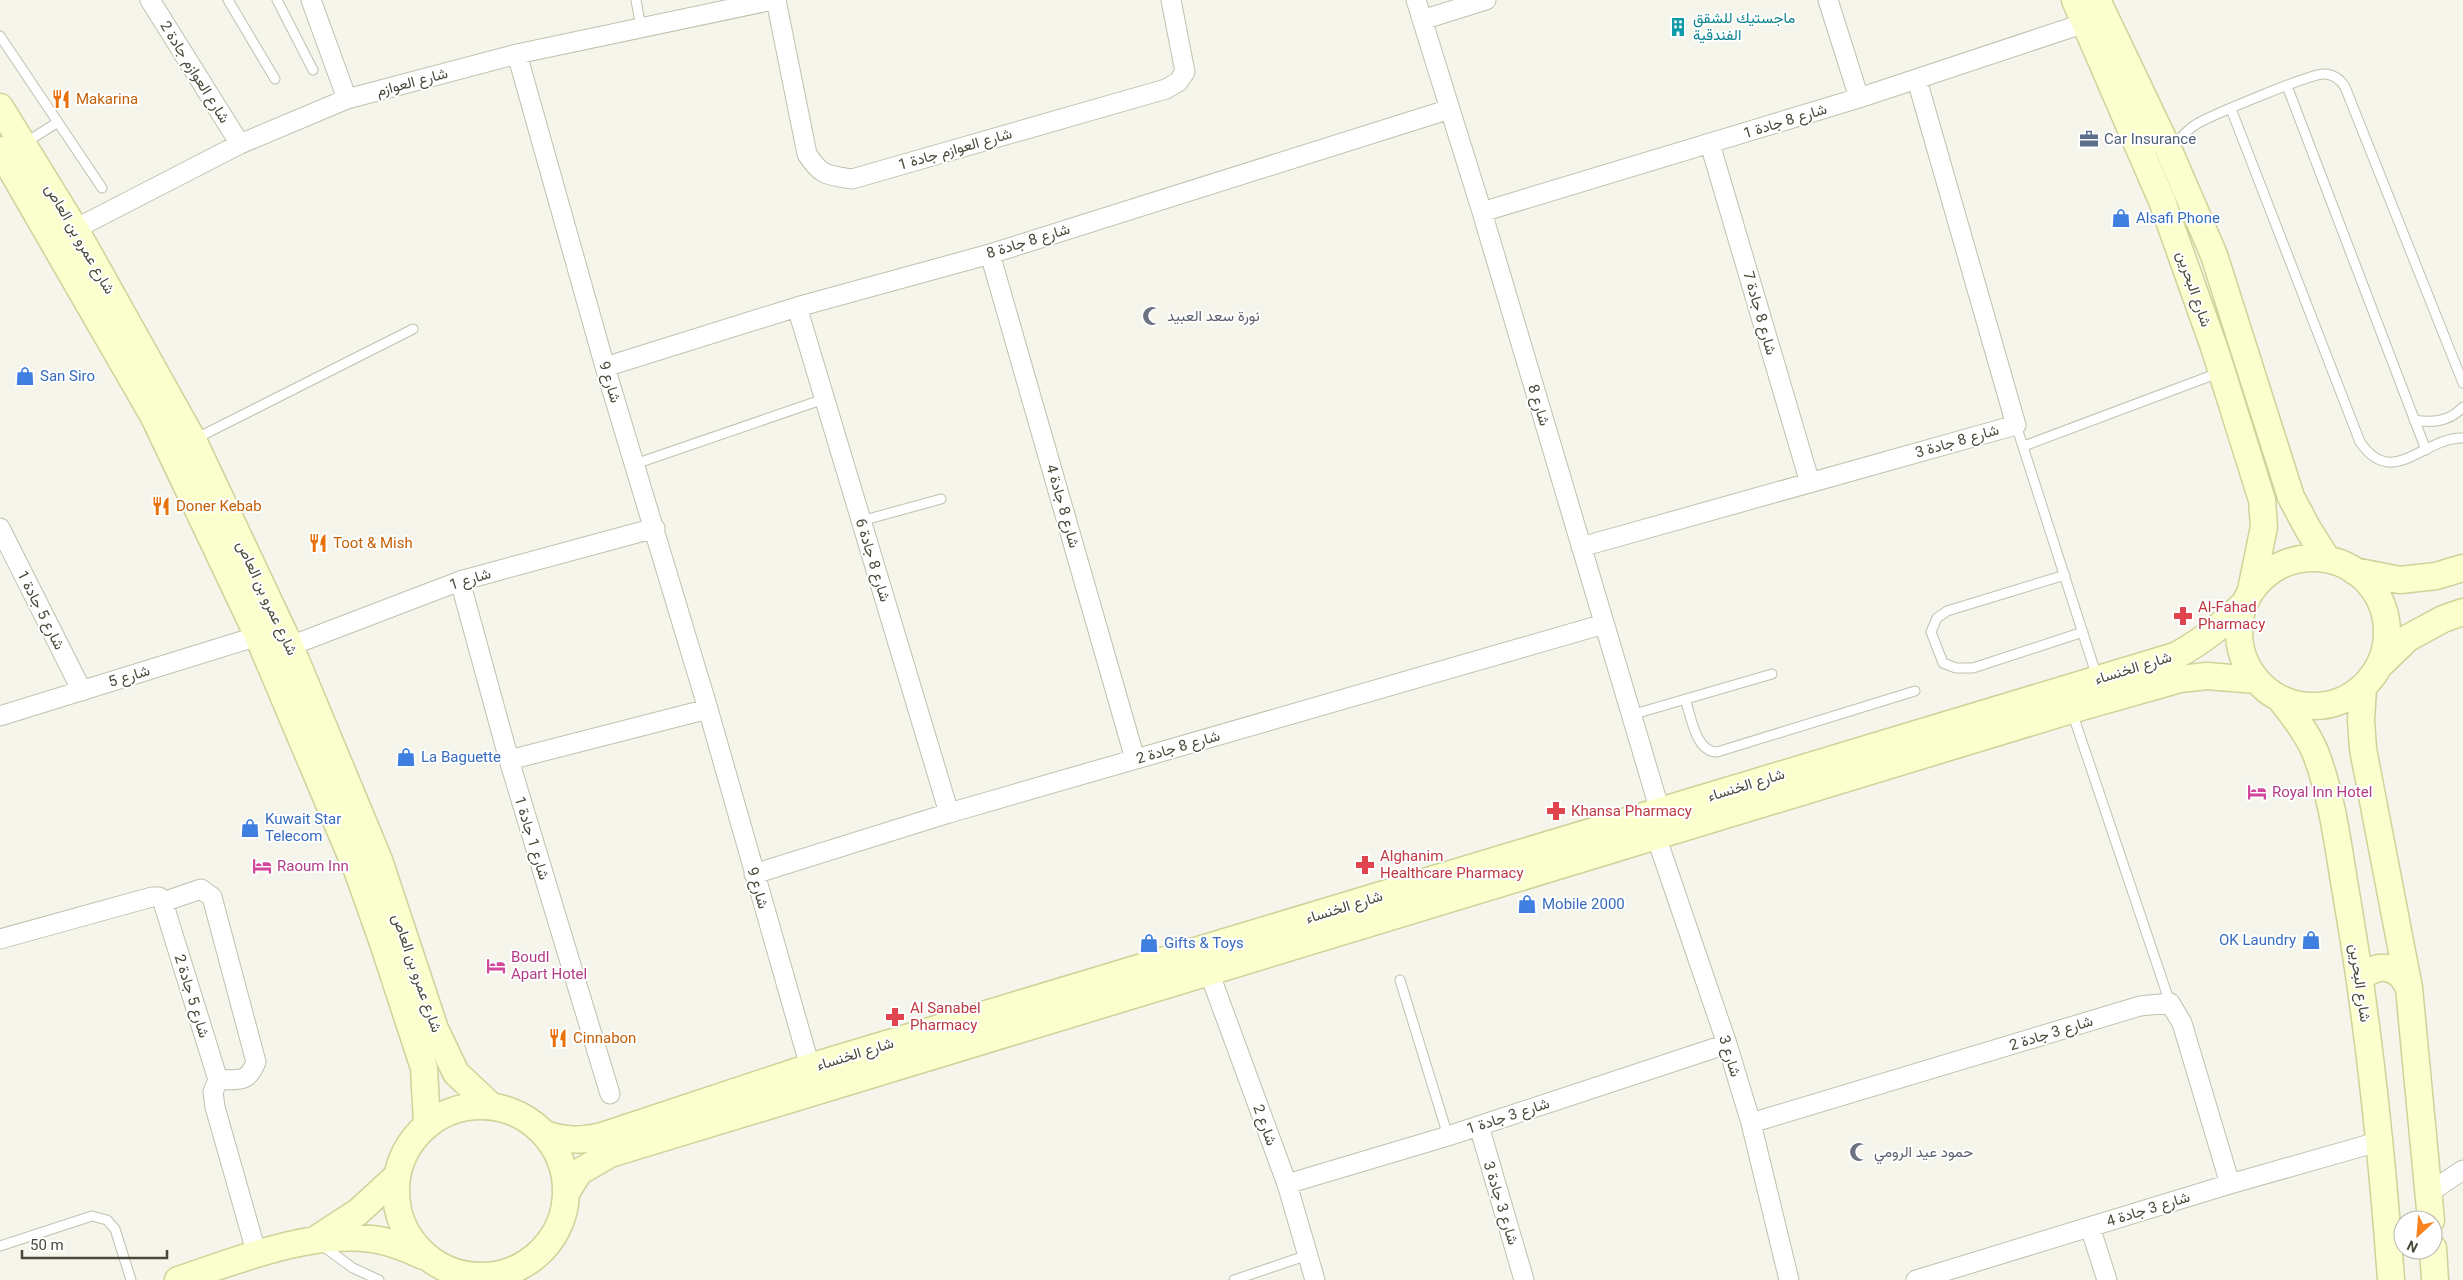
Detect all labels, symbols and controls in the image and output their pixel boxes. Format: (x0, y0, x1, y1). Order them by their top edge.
place label: ماجستيك للشقق الفندقية (1693, 9, 1795, 44)
building icon: ماجستيك للشقق الفندقية (1667, 16, 1689, 38)
street label: شارع العوازم جادة 2 (155, 17, 234, 128)
street label: شارع العوازم (374, 64, 450, 102)
restaurant icon: Makarina (50, 88, 72, 110)
place label: Makarina (76, 90, 138, 108)
street label: شارع 8 جادة 1 (1741, 100, 1830, 144)
street label: شارع العوازم جادة 1 (896, 124, 1015, 176)
office icon: Car Insurance (2078, 128, 2100, 150)
place label: Car Insurance (2104, 130, 2196, 148)
street label: شارع عمرو بن العاص (39, 181, 119, 298)
shop icon: Alsafi Phone (2110, 207, 2132, 229)
place label: Alsafi Phone (2136, 209, 2220, 227)
street label: شارع 8 جادة 8 (984, 220, 1073, 264)
street label: شارع البحرين (2171, 249, 2215, 330)
street label: شارع 8 جادة 7 (1738, 269, 1781, 358)
mosque icon: نورة سعد العبيد (1141, 305, 1163, 327)
place label: نورة سعد العبيد (1167, 307, 1260, 325)
street label: شارع 9 (593, 359, 625, 406)
shop icon: San Siro (14, 365, 36, 387)
place label: San Siro (40, 367, 95, 385)
street label: شارع 8 (1522, 382, 1554, 429)
street label: شارع 8 جادة 3 (1913, 420, 2002, 463)
street label: شارع 8 جادة 4 (1041, 462, 1084, 551)
restaurant icon: Doner Kebab (150, 495, 172, 517)
place label: Doner Kebab (176, 497, 262, 515)
street label: شارع 8 جادة 6 (850, 516, 894, 605)
restaurant icon: Toot & Mish (307, 532, 329, 554)
place label: Toot & Mish (333, 534, 413, 552)
street label: شارع عمرو بن العاص (231, 538, 301, 659)
street label: شارع 1 (447, 564, 494, 596)
street label: شارع 5 جادة 1 (12, 567, 69, 654)
place label: Al-Fahad Pharmacy (2198, 598, 2265, 633)
pharmacy icon: Al-Fahad Pharmacy (2172, 605, 2194, 627)
street label: شارع الخنساء (2092, 648, 2174, 690)
street label: شارع 5 (106, 661, 153, 693)
street label: شارع 8 جادة 2 (1134, 726, 1223, 769)
shop icon: La Baguette (395, 746, 417, 768)
place label: La Baguette (421, 748, 501, 766)
street label: شارع الخنساء (1705, 765, 1787, 807)
hotel icon: Royal Inn Hotel (2246, 781, 2268, 803)
place label: Royal Inn Hotel (2272, 783, 2372, 801)
street label: شارع 1 جادة 1 (509, 794, 553, 883)
pharmacy icon: Khansa Pharmacy (1545, 800, 1567, 822)
place label: Khansa Pharmacy (1571, 802, 1692, 820)
place label: Kuwait Star Telecom (265, 810, 341, 845)
shop icon: Kuwait Star Telecom (239, 817, 261, 839)
place label: Alghanim Healthcare Pharmacy (1380, 847, 1524, 882)
pharmacy icon: Alghanim Healthcare Pharmacy (1354, 854, 1376, 876)
hotel icon: Raoum Inn (251, 855, 273, 877)
place label: Raoum Inn (277, 857, 349, 875)
street label: شارع 9 (742, 865, 773, 912)
street label: شارع الخنساء (1303, 887, 1385, 929)
shop icon: Mobile 2000 (1516, 893, 1538, 915)
place label: Mobile 2000 (1542, 895, 1625, 913)
street label: شارع عمرو بن العاص (386, 911, 446, 1035)
shop icon: OK Laundry (2300, 929, 2322, 951)
place label: OK Laundry (2219, 931, 2296, 949)
shop icon: Gifts & Toys (1138, 932, 1160, 954)
place label: Gifts & Toys (1164, 934, 1244, 952)
street label: شارع البحرين (2344, 943, 2374, 1024)
place label: Boudl Apart Hotel (511, 948, 587, 983)
street label: شارع 5 جادة 2 (169, 952, 213, 1041)
hotel icon: Boudl Apart Hotel (485, 955, 507, 977)
place label: Al Sanabel Pharmacy (910, 999, 981, 1034)
pharmacy icon: Al Sanabel Pharmacy (884, 1006, 906, 1028)
street label: شارع 3 جادة 2 (2007, 1012, 2096, 1056)
restaurant icon: Cinnabon (547, 1027, 569, 1049)
place label: Cinnabon (573, 1029, 636, 1047)
street label: شارع 3 (1713, 1033, 1745, 1080)
street label: شارع الخنساء (814, 1034, 896, 1076)
street label: شارع 3 جادة 1 (1464, 1094, 1553, 1140)
street label: شارع 2 (1247, 1102, 1281, 1149)
mosque icon: حمود عيد الرومي (1848, 1141, 1870, 1163)
place label: حمود عيد الرومي (1874, 1143, 1973, 1165)
street label: شارع 3 جادة 3 (1478, 1159, 1522, 1248)
street label: شارع 3 جادة 4 (2104, 1188, 2193, 1232)
north arrow (2393, 1210, 2443, 1260)
scale bar (22, 1228, 168, 1260)
text: 50 m (30, 1236, 64, 1254)
text: N (2404, 1237, 2420, 1256)

